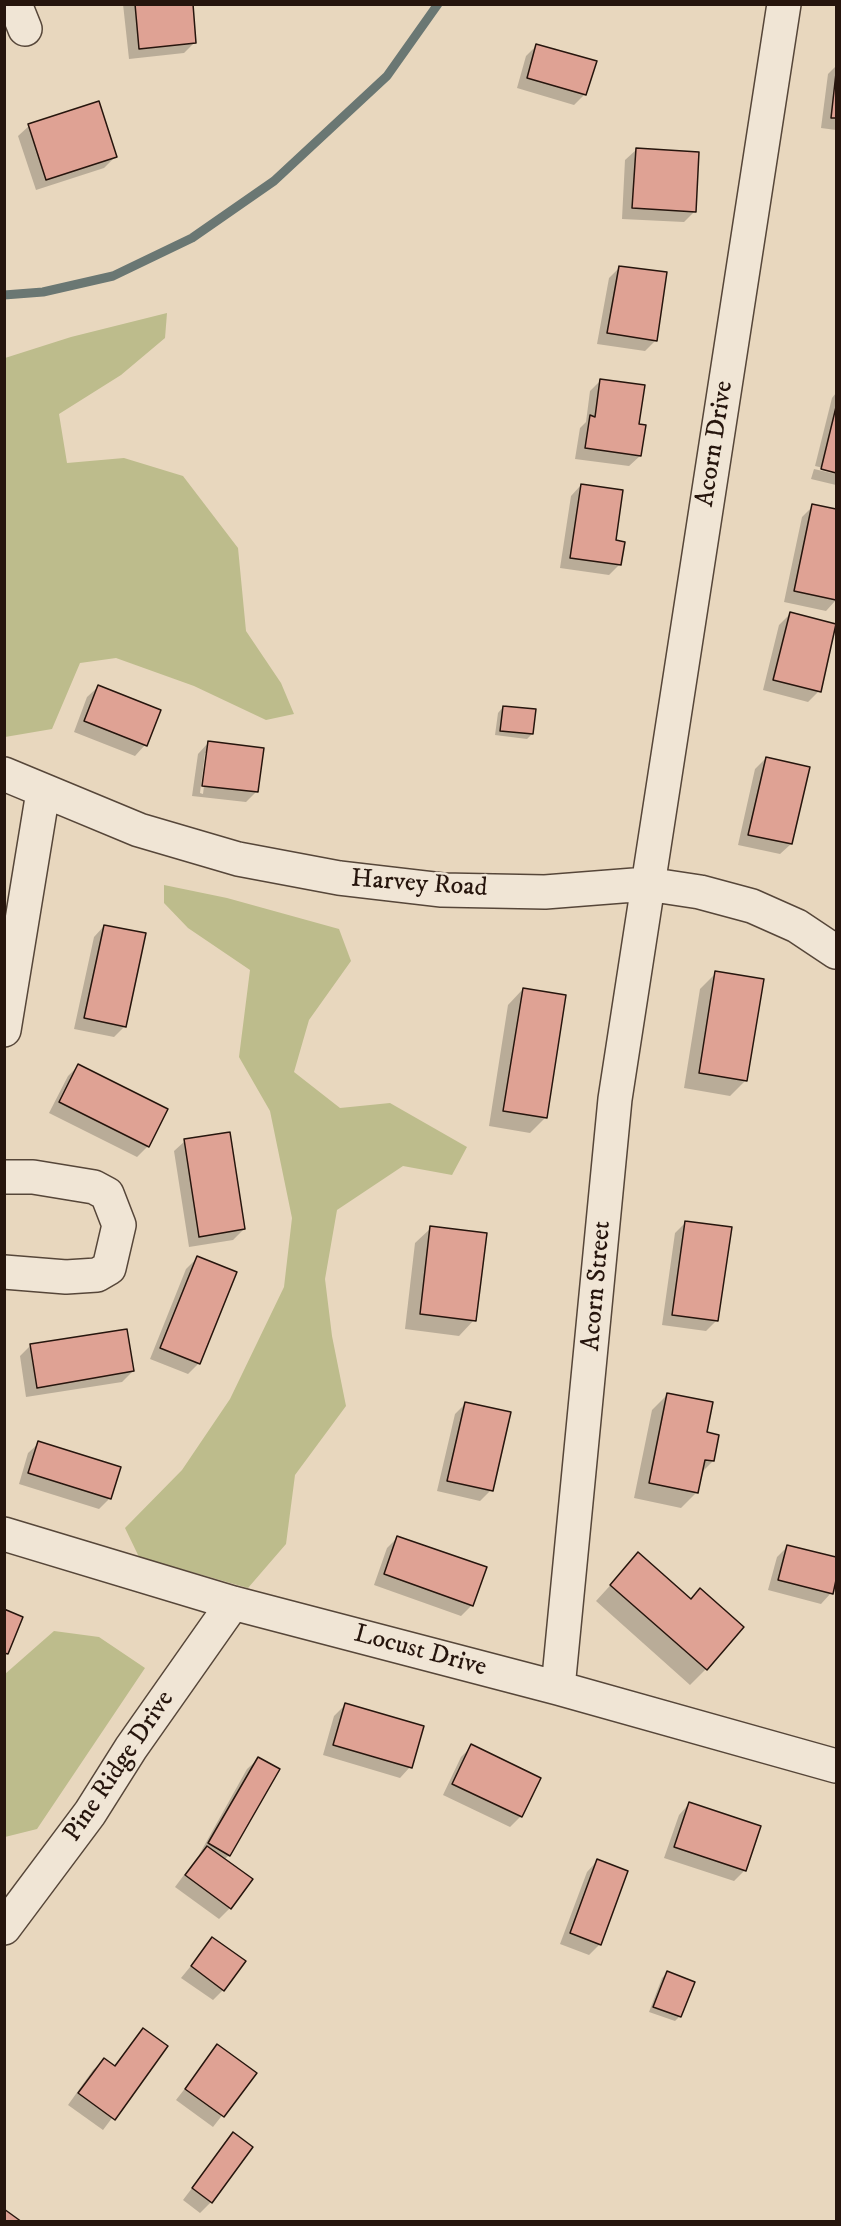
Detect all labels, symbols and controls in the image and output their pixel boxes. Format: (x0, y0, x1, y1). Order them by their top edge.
street label: Acorn Drive (691, 379, 741, 509)
street label: Harvey Road (350, 865, 488, 905)
street label: Acorn Street (577, 1220, 619, 1352)
street label: Locust Drive (350, 1619, 490, 1685)
street label: Pine Ridge Drive (58, 1686, 182, 1848)

